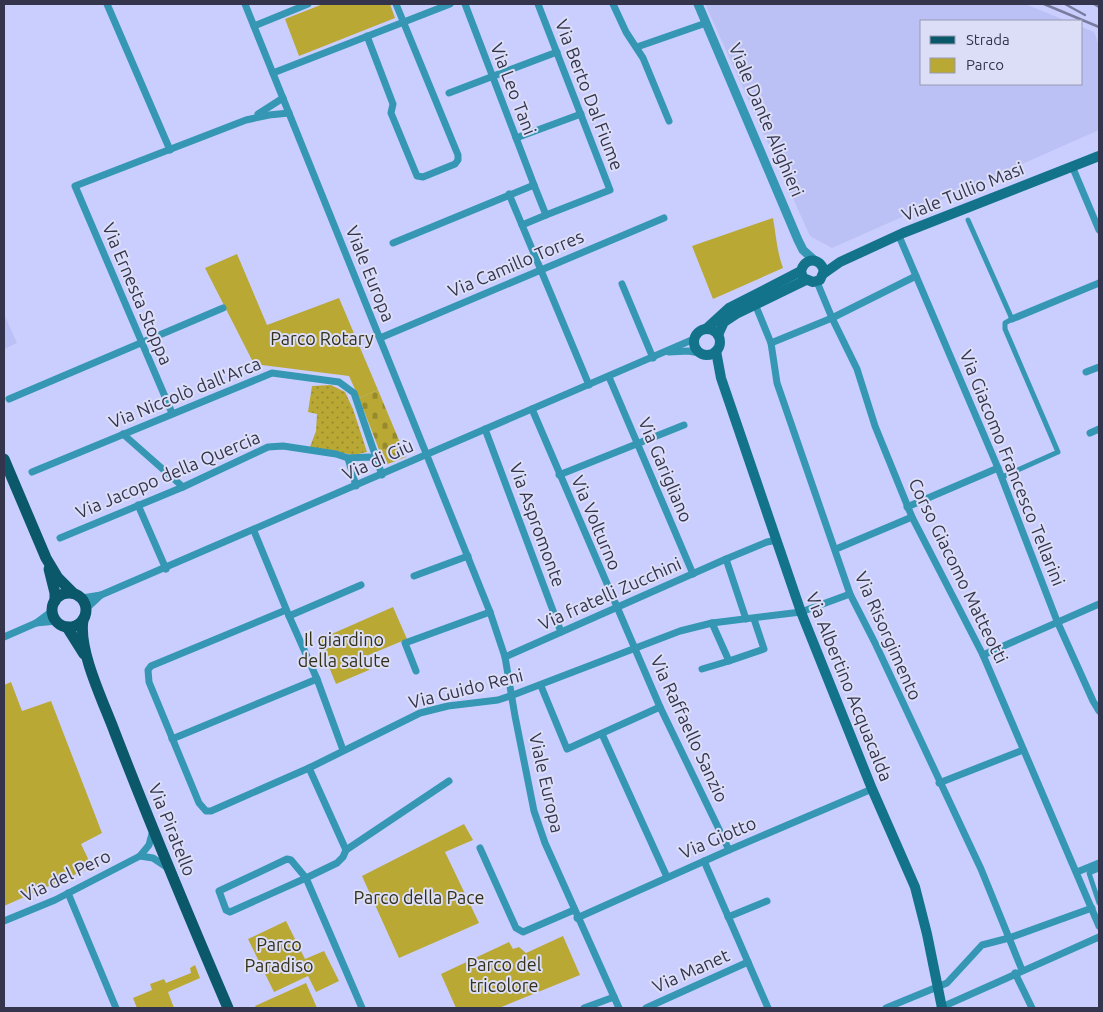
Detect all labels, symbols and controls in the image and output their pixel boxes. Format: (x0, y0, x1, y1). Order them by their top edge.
street label: Via Berto Dal Fiume (552, 16, 628, 173)
legend (920, 20, 1083, 85)
text: Strada (966, 31, 1010, 48)
street label: Via Leo Tani (487, 40, 541, 137)
street label: Viale Dante Alighieri (726, 40, 808, 199)
text: Parco (966, 56, 1004, 73)
street label: Viale Tullio Masi (899, 158, 1027, 225)
street label: Via Ernesta Stoppa (99, 220, 177, 368)
street label: Viale Europa (343, 223, 399, 325)
street label: Via Camillo Torres (445, 225, 586, 301)
park label: Parco Rotary (270, 328, 374, 348)
street label: Via Giacomo Francesco Tellarini (956, 347, 1069, 588)
street label: Via Niccolò dall'Arca (106, 352, 263, 432)
street label: Via Garigliano (635, 414, 697, 525)
street label: Via Jacopo della Quercia (72, 426, 263, 523)
street label: Via di Giù (339, 435, 416, 484)
street label: Via Aspromonte (506, 460, 570, 589)
street label: Via Volturno (568, 472, 626, 573)
street label: Corso Giacomo Matteotti (905, 475, 1012, 666)
street label: Via fratelli Zucchini (535, 553, 684, 634)
street label: Via Risorgimento (852, 568, 926, 703)
street label: Via Albertino Acquacalda (803, 589, 897, 784)
park label: Il giardino della salute (298, 629, 390, 670)
street label: Via Raffaello Sanzio (647, 652, 733, 805)
street label: Via Guido Reni (406, 664, 525, 712)
street label: Viale Europa (526, 731, 568, 835)
street label: Via Piratello (145, 780, 201, 879)
street label: Via Giotto (676, 812, 759, 862)
street label: Via del Pero (18, 845, 113, 905)
park label: Parco della Pace (353, 887, 485, 907)
park label: Parco Paradiso (244, 934, 314, 975)
street label: Via Manet (649, 944, 732, 996)
park label: Parco del tricolore (467, 954, 542, 995)

